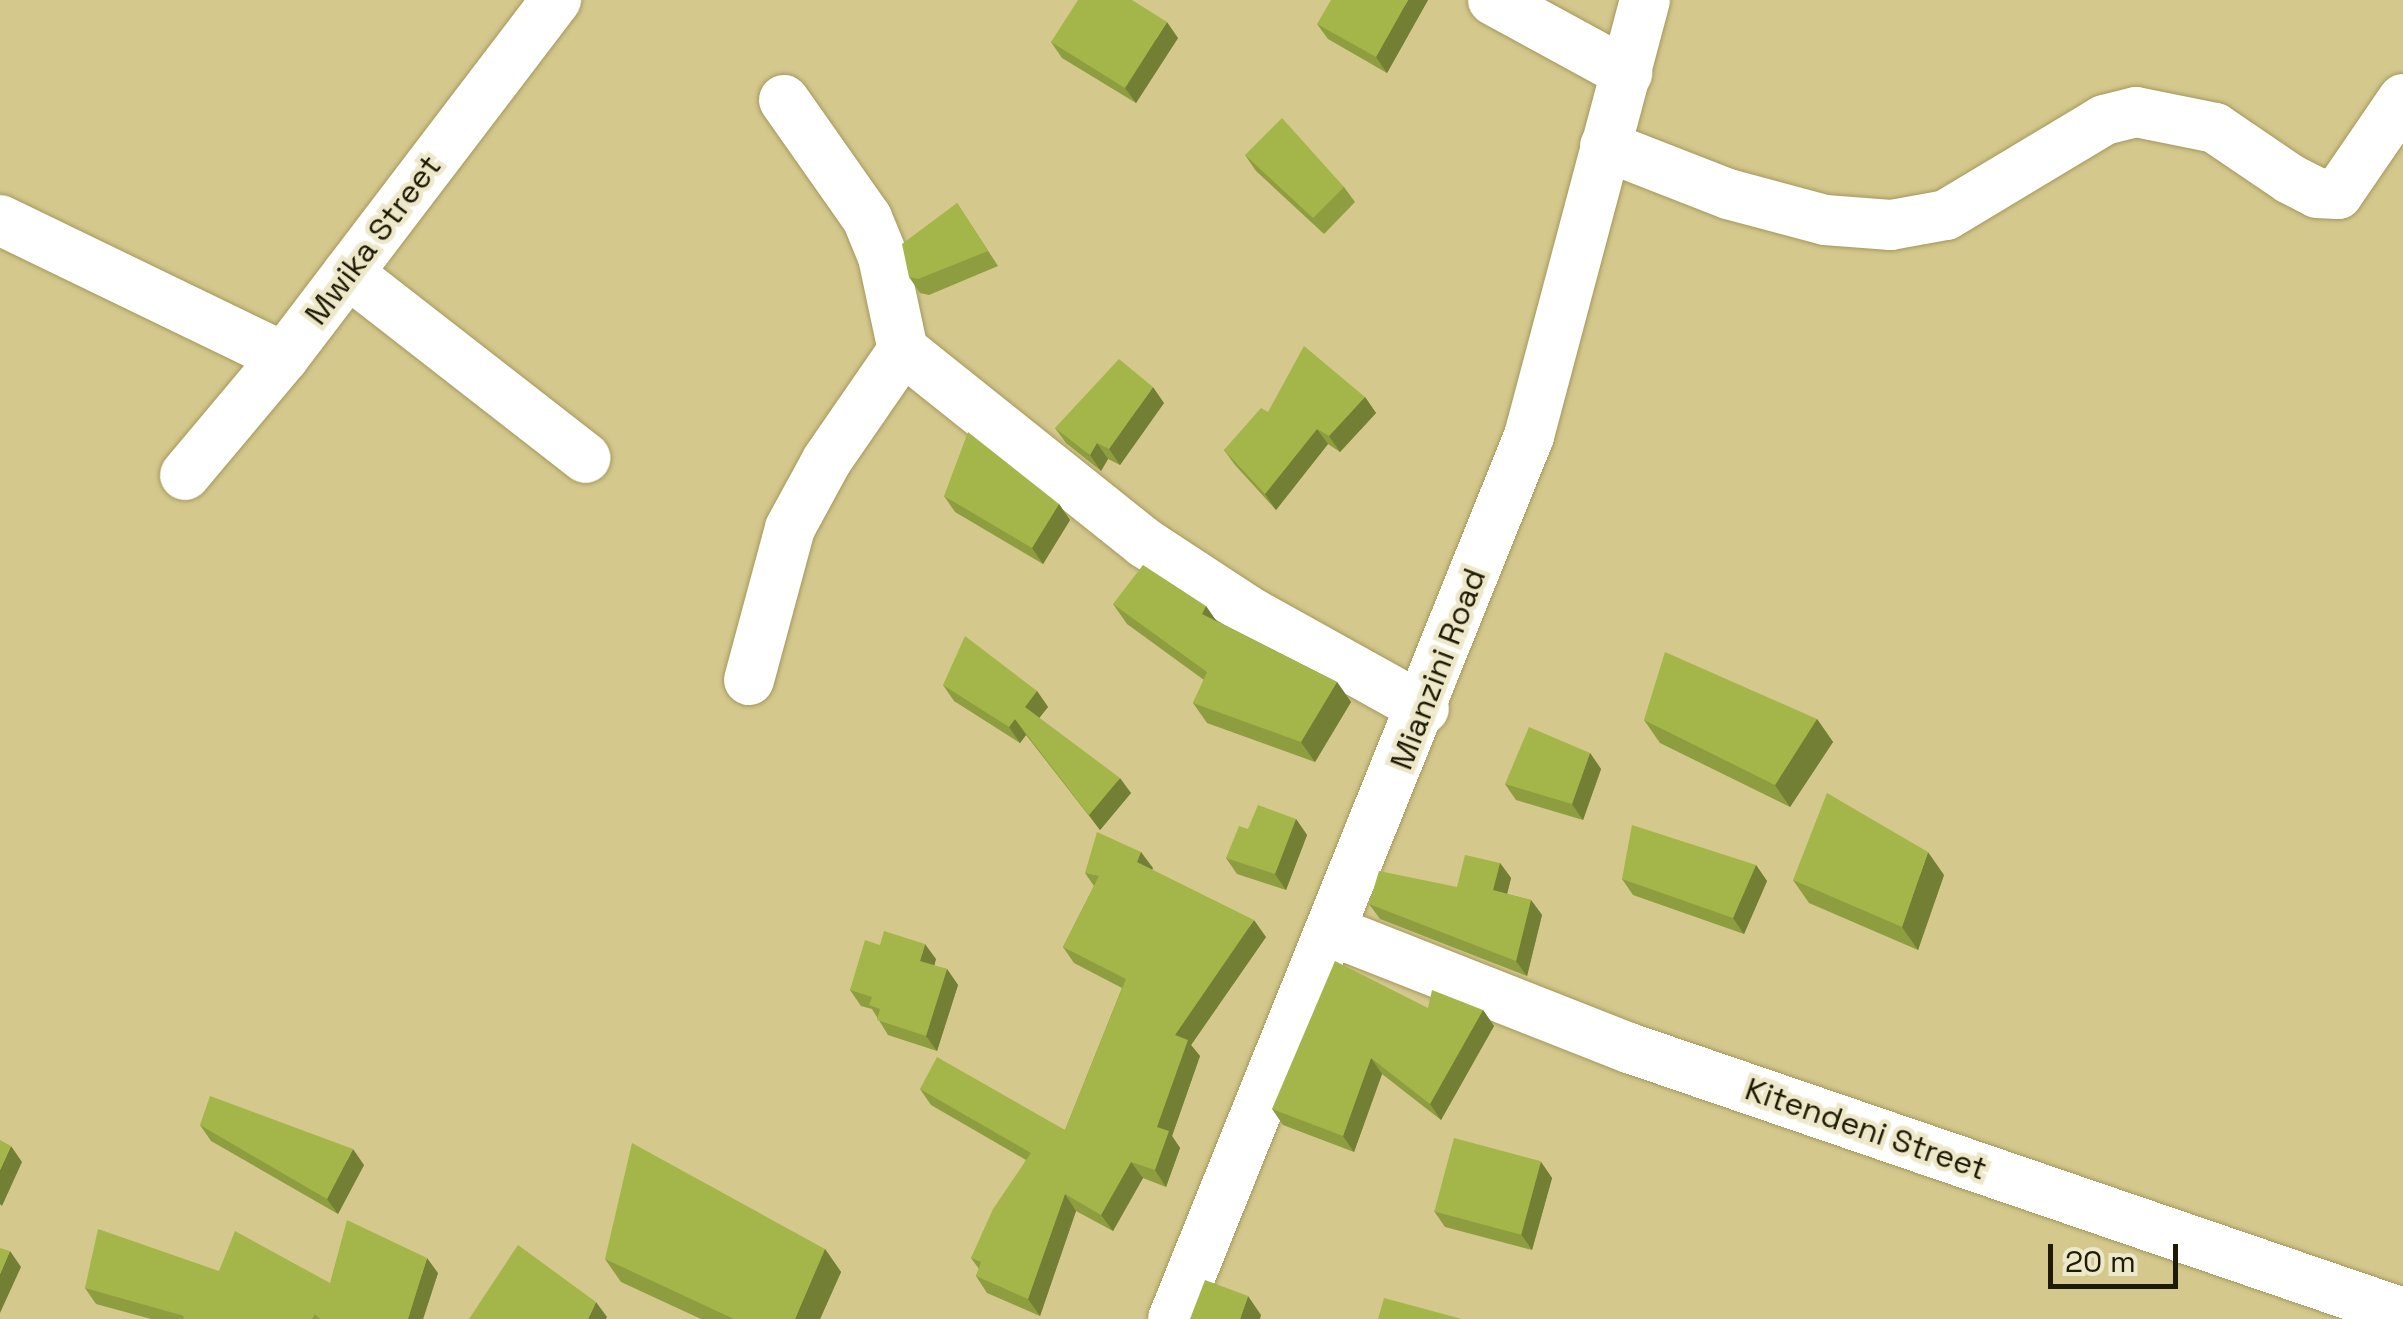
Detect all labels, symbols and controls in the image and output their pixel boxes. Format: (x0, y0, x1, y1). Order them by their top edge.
street label: Mwika Street (297, 148, 449, 332)
street label: Mianzini Road (1382, 563, 1494, 775)
street label: Kitendeni Street (1740, 1070, 1992, 1188)
scale bar (2053, 1224, 2183, 1286)
text: 20 m (2065, 1242, 2136, 1281)

